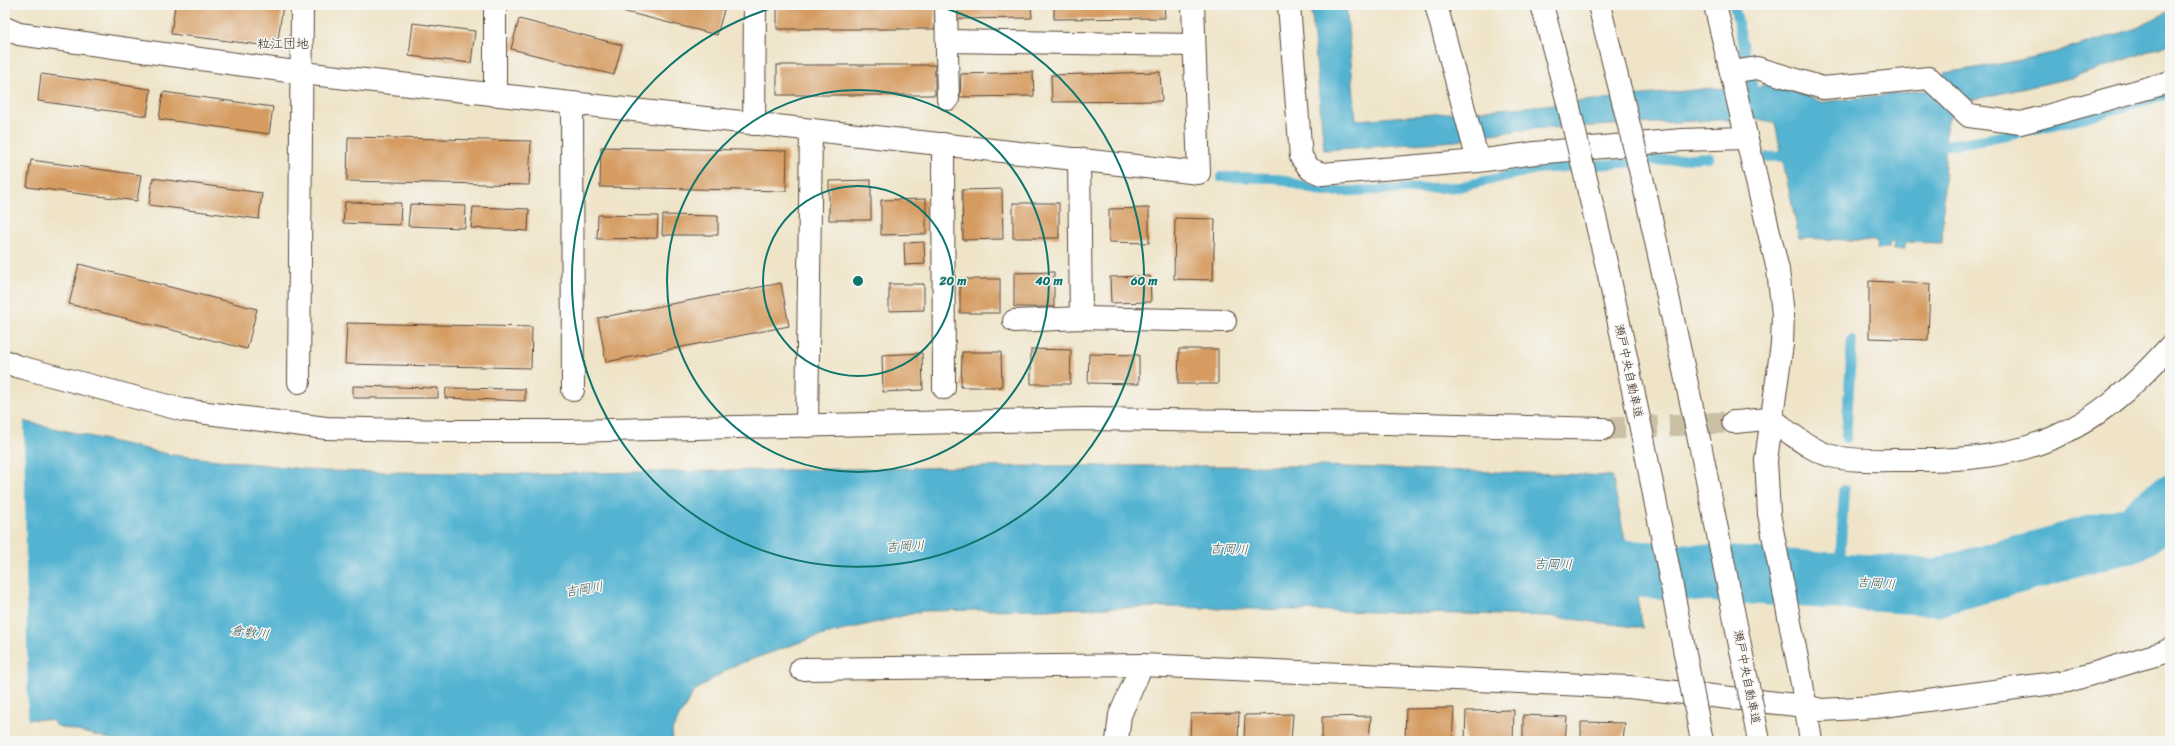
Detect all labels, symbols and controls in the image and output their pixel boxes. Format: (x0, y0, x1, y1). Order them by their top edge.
district label: 粒江団地 (257, 32, 309, 55)
text: 20 m (939, 270, 967, 292)
text: 40 m (1034, 270, 1063, 292)
text: 60 m (1130, 270, 1158, 292)
centre of rings (851, 274, 865, 288)
street label: 瀬戸中央自動車道 (1608, 322, 1650, 420)
water label: 吉岡川 (885, 533, 925, 559)
water label: 吉岡川 (1209, 537, 1249, 561)
water label: 吉岡川 (1533, 552, 1573, 576)
water label: 吉岡川 (1856, 570, 1896, 596)
water label: 吉岡川 (563, 575, 605, 603)
water label: 倉敷川 (229, 618, 271, 646)
street label: 瀬戸中央自動車道 (1727, 628, 1767, 726)

